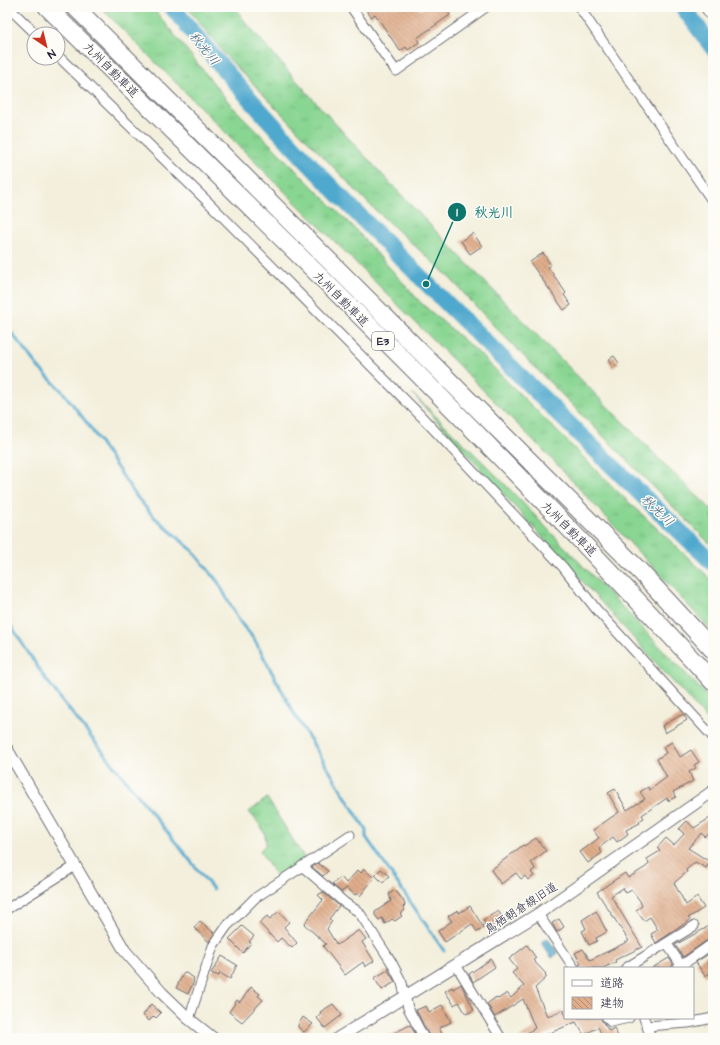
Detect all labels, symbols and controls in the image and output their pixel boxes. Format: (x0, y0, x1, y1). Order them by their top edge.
north arrow (26, 26, 66, 66)
water label: 秋光川 (185, 28, 223, 69)
street label: 九州自動車道 (79, 39, 142, 102)
text: N (44, 46, 59, 62)
callout: 秋光川 (447, 200, 522, 225)
text: 1 (456, 204, 458, 221)
text: 秋光川 (474, 204, 514, 222)
street label: 九州自動車道 (309, 268, 372, 331)
road number: E3 (372, 332, 394, 350)
water label: 秋光川 (637, 491, 678, 531)
street label: 九州自動車道 (537, 498, 600, 561)
street label: 鳥栖朝倉線旧道 (481, 878, 561, 938)
legend (564, 967, 694, 1019)
text: 道路 (600, 975, 624, 992)
text: 建物 (600, 995, 624, 1012)

